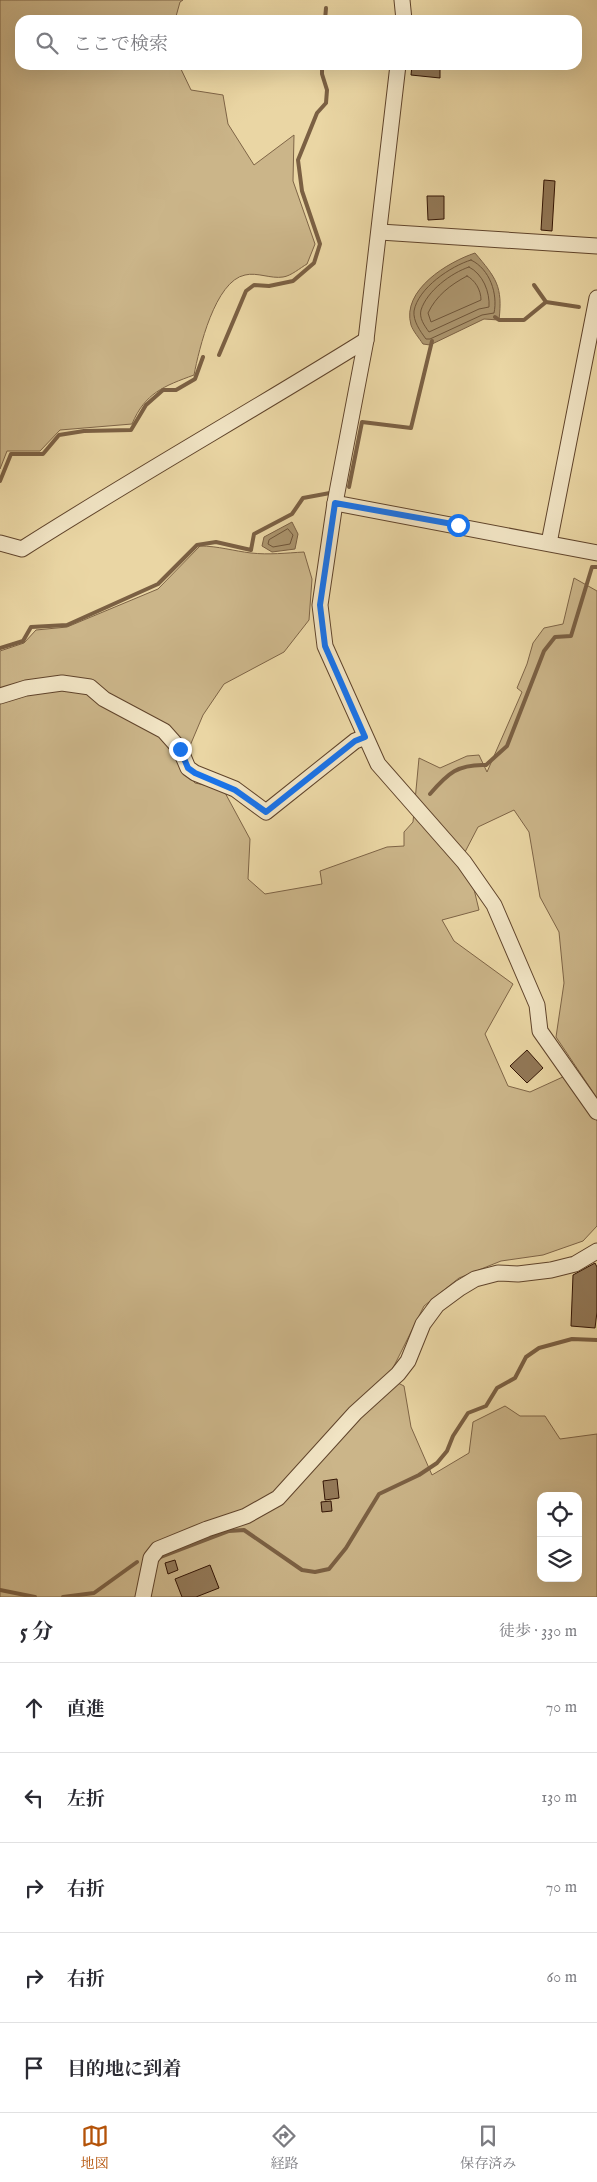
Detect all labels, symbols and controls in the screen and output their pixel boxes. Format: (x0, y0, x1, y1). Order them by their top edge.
search box (15, 15, 582, 70)
icon: search (33, 29, 61, 57)
text: ここで検索 (73, 33, 168, 57)
route start (447, 514, 470, 537)
route end (169, 738, 192, 761)
map controls (537, 1492, 582, 1582)
button: locate (537, 1492, 582, 1537)
button: layers (537, 1537, 582, 1582)
text: 5 分 (20, 1619, 53, 1646)
text: 徒歩 · 330 m (499, 1622, 577, 1642)
icon: ahead (20, 1694, 48, 1722)
text: 直進 (67, 1698, 105, 1722)
text: 70 m (546, 1698, 577, 1718)
icon: left (20, 1784, 48, 1812)
text: 左折 (67, 1788, 105, 1812)
text: 130 m (541, 1788, 577, 1808)
icon: right (20, 1874, 48, 1902)
text: 右折 (67, 1878, 105, 1902)
text: 70 m (546, 1878, 577, 1898)
icon: right (20, 1964, 48, 1992)
text: 右折 (67, 1968, 105, 1992)
text: 60 m (547, 1968, 577, 1988)
icon: arrive (20, 2054, 48, 2082)
text: 目的地に到着 (67, 2058, 181, 2082)
tab: 地図 (81, 2122, 109, 2173)
tab: 経路 (270, 2122, 298, 2173)
tab: 保存済み (460, 2122, 516, 2173)

